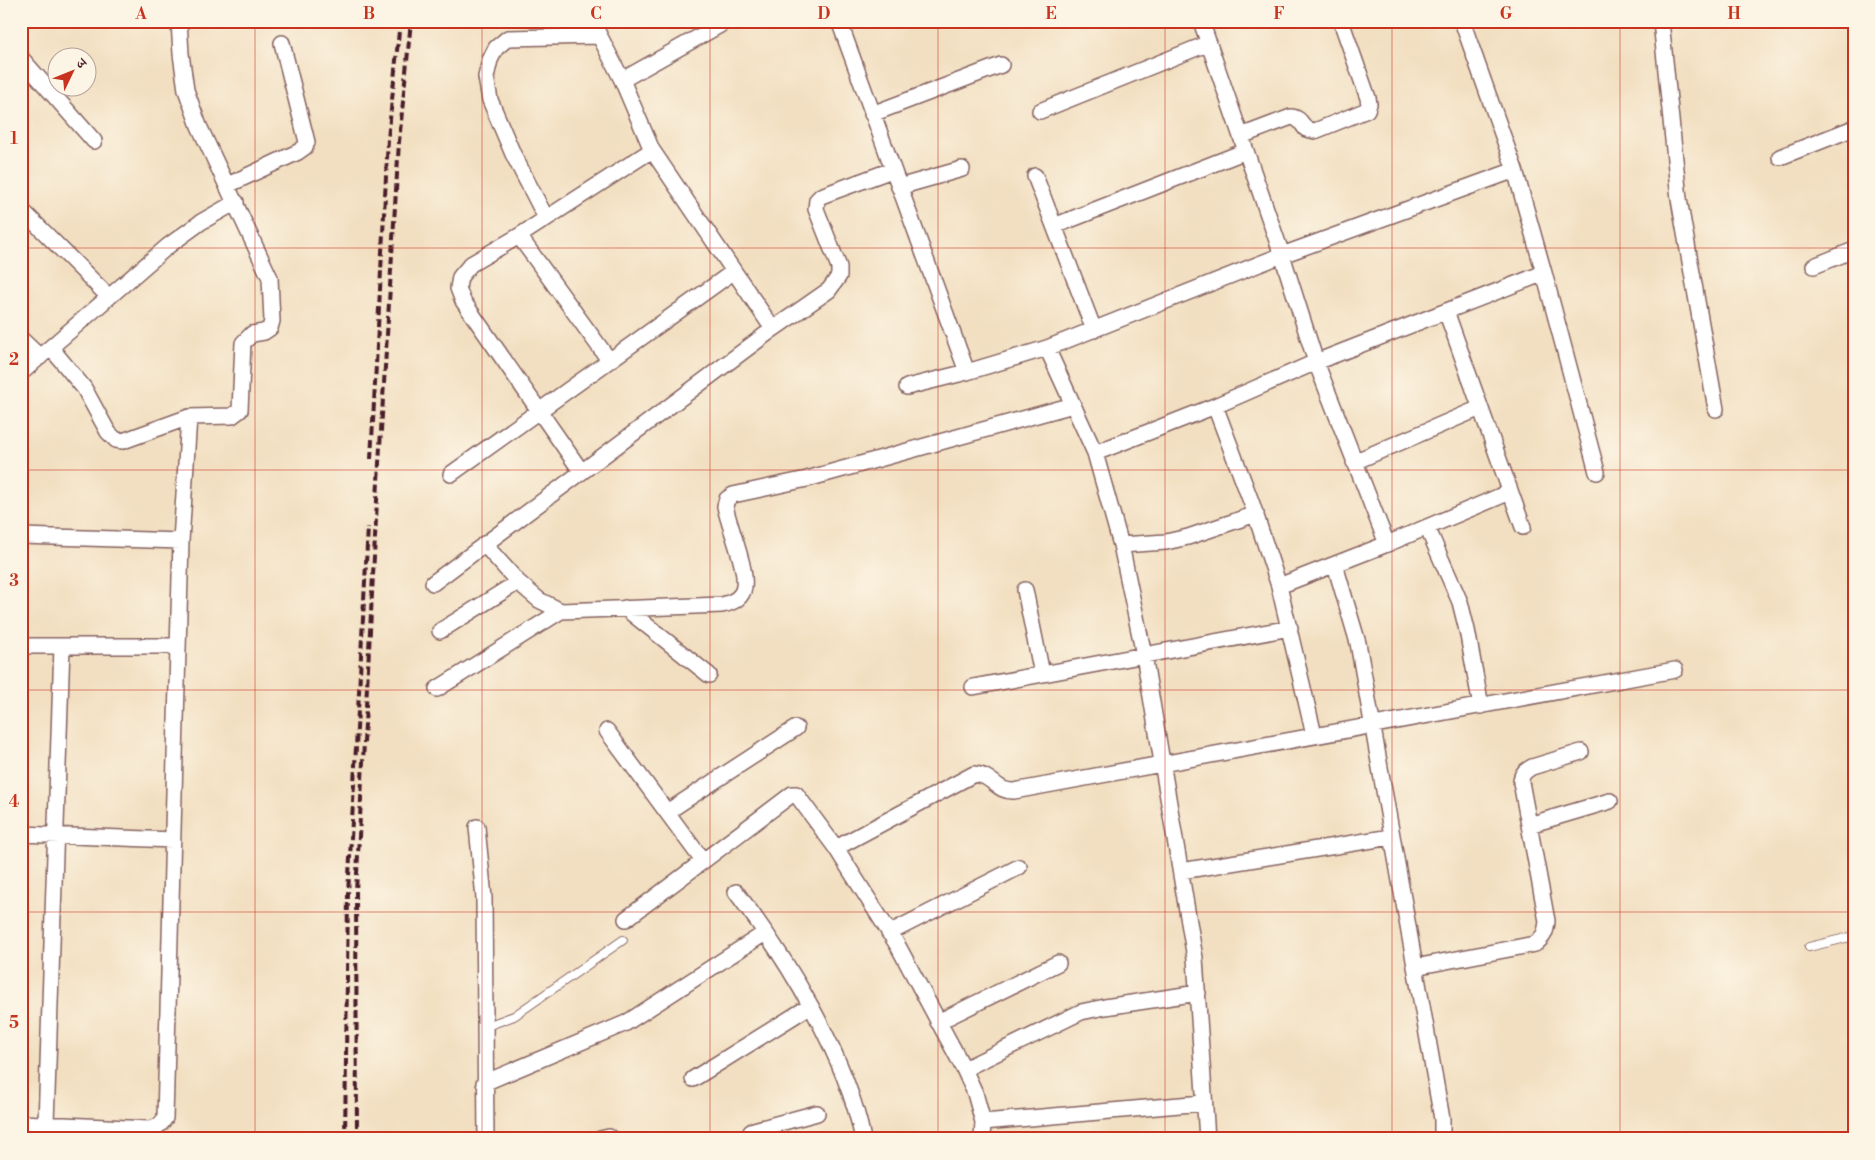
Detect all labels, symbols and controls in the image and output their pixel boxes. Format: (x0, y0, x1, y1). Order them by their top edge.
text: A (134, 4, 147, 24)
text: B (363, 4, 375, 24)
text: C (590, 4, 602, 24)
text: D (818, 4, 831, 24)
text: E (1045, 4, 1057, 24)
text: F (1273, 4, 1285, 24)
text: G (1500, 4, 1513, 24)
text: H (1727, 4, 1741, 24)
north arrow (48, 48, 98, 98)
text: उ (71, 54, 90, 73)
text: 1 (10, 129, 18, 149)
text: 2 (9, 350, 19, 370)
text: 3 (9, 571, 19, 591)
text: 4 (9, 792, 20, 812)
text: 5 (9, 1013, 19, 1033)

